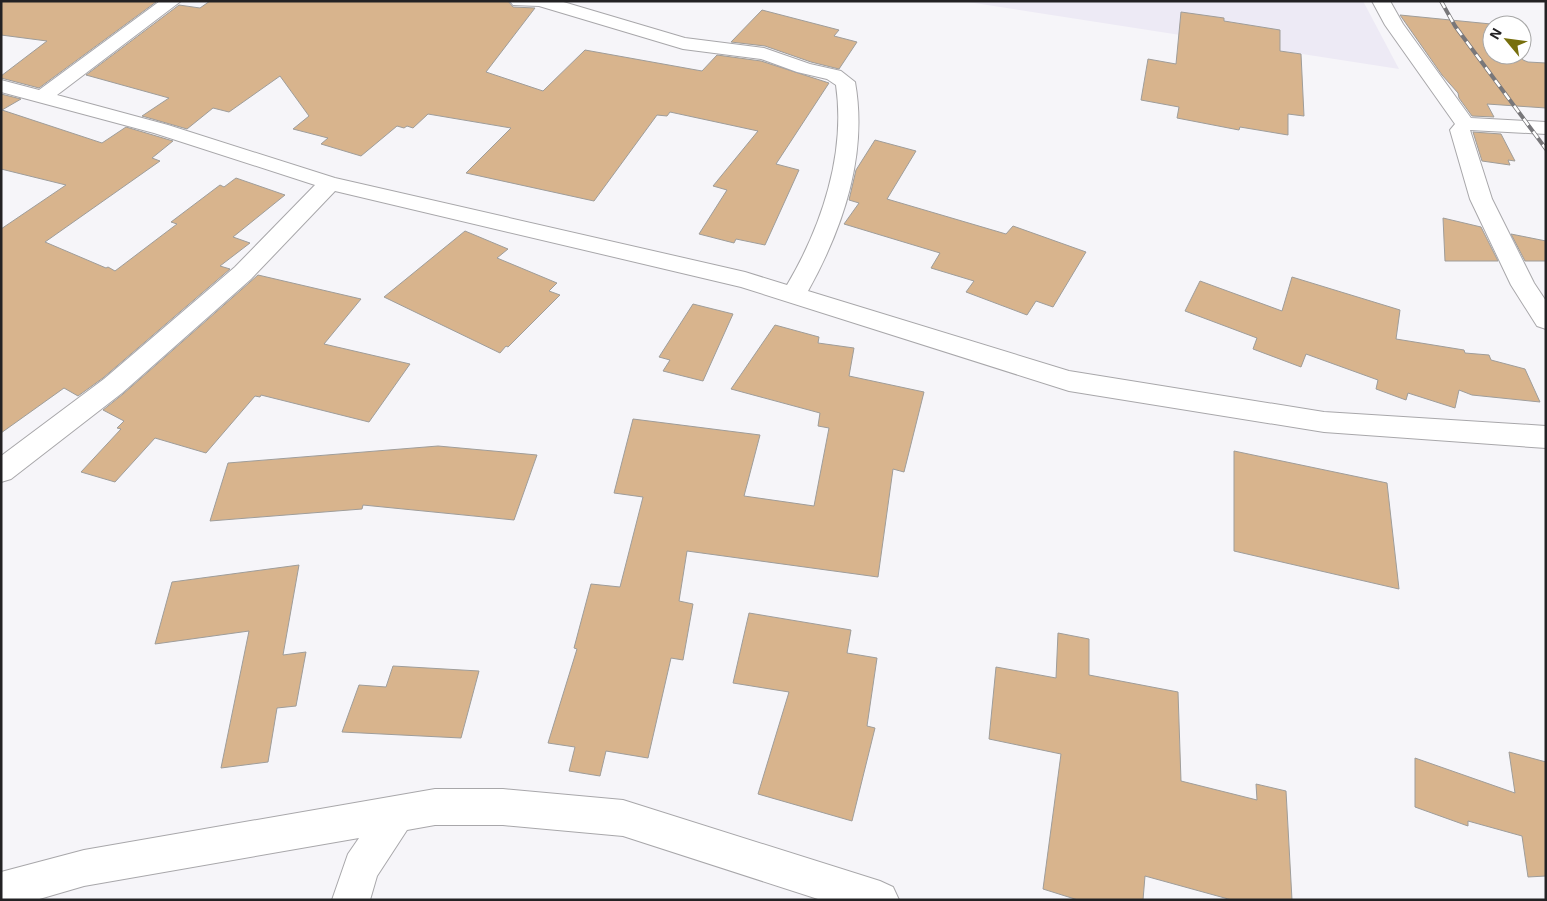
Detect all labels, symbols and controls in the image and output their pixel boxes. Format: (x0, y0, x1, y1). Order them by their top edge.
north arrow (1482, 15, 1532, 65)
text: N (1485, 25, 1505, 42)

